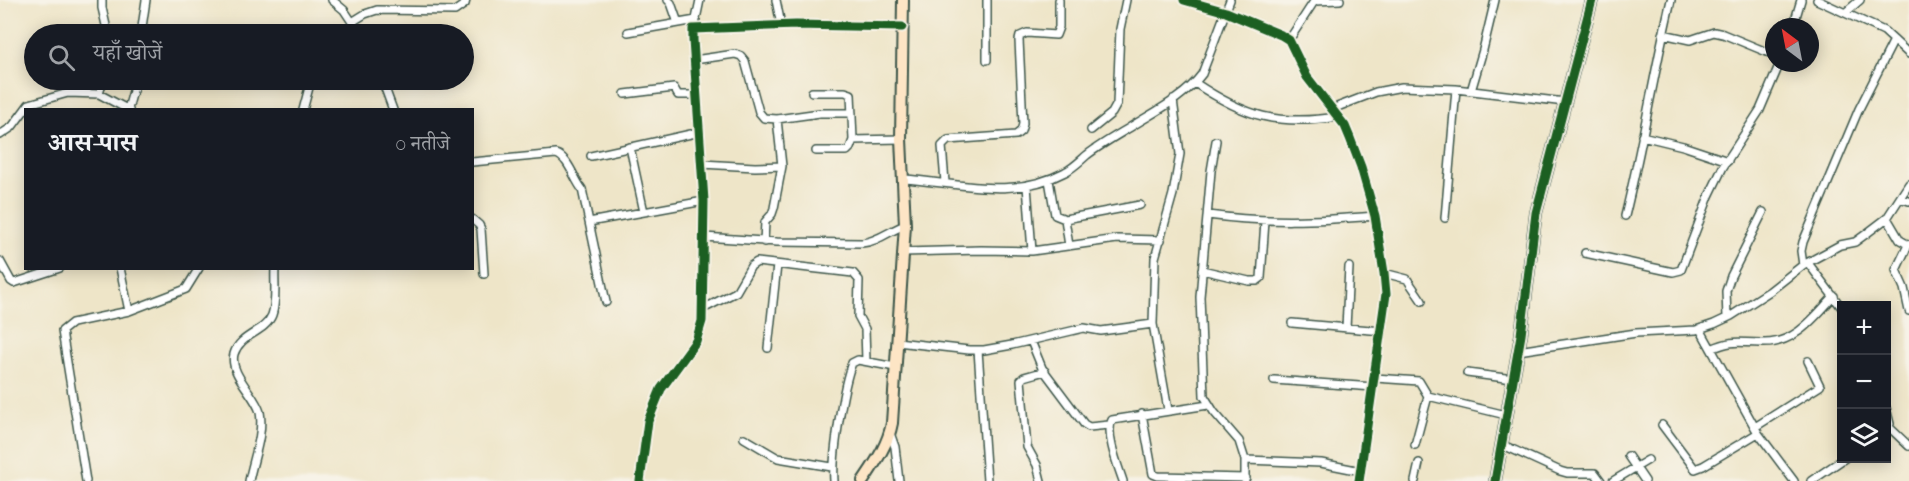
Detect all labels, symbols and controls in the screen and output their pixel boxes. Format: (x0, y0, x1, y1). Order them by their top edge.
north arrow (1765, 18, 1819, 72)
search box (24, 24, 474, 90)
text: यहाँ खोजें (93, 40, 162, 66)
icon: search (45, 41, 78, 74)
text: आस-पास (48, 127, 137, 158)
text: 0 नतीजे (395, 132, 450, 155)
map controls (1837, 301, 1891, 463)
button: + (1837, 301, 1891, 355)
button: − (1837, 355, 1891, 409)
button: layers (1837, 409, 1891, 463)

